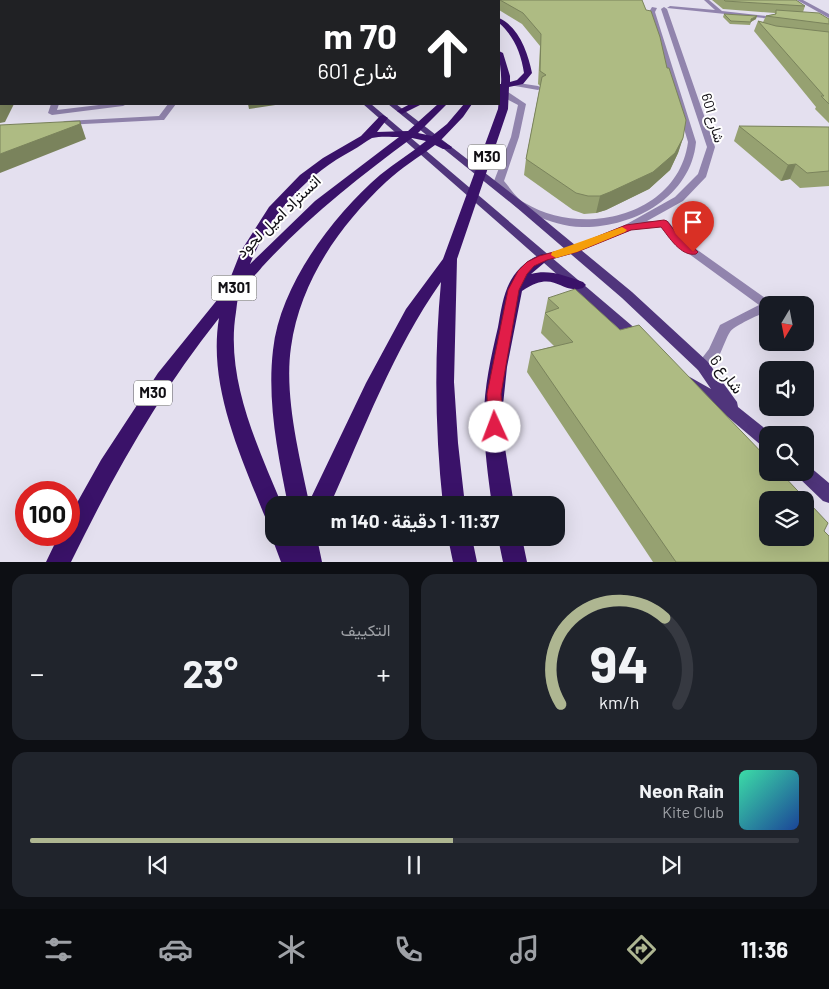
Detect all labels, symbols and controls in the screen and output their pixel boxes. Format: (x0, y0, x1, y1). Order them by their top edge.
text: 70 m (323, 14, 397, 56)
icon: ahead (415, 20, 480, 85)
text: شارع 601 (317, 57, 397, 83)
street label: شارع 601 (695, 91, 729, 145)
road number: M30 (468, 144, 506, 170)
street label: اتستراد اميل لحود (231, 170, 325, 262)
pin (672, 201, 714, 252)
icon: arrive (679, 208, 707, 236)
road number: M301 (212, 276, 256, 300)
north arrow (759, 296, 814, 351)
map controls (759, 296, 814, 546)
street label: شارع 6 (704, 351, 748, 399)
button: sound (759, 361, 814, 416)
road number: M30 (134, 380, 172, 406)
position arrow (468, 400, 520, 452)
button: search (759, 426, 814, 481)
speed limit sign: 100 (15, 481, 80, 546)
button: layers (759, 491, 814, 546)
text: 11:37 · 1 دقيقة · 140 m (331, 509, 499, 532)
text: التكييف (341, 620, 391, 639)
text: 94 (589, 631, 648, 693)
text: 23° (182, 650, 238, 696)
text: − (30, 656, 44, 690)
text: + (376, 656, 391, 690)
text: km/h (599, 691, 639, 713)
text: Neon Rain (639, 779, 724, 802)
text: Kite Club (662, 802, 724, 821)
icon: previous (144, 851, 172, 879)
icon: pause (400, 851, 428, 879)
icon: next (657, 851, 685, 879)
icon: filters (41, 932, 76, 967)
icon: car (158, 932, 193, 967)
icon: climate (274, 932, 309, 967)
icon: phone (391, 932, 426, 967)
icon: music (507, 932, 542, 967)
icon: directions (624, 932, 659, 967)
text: 11:36 (741, 936, 788, 962)

